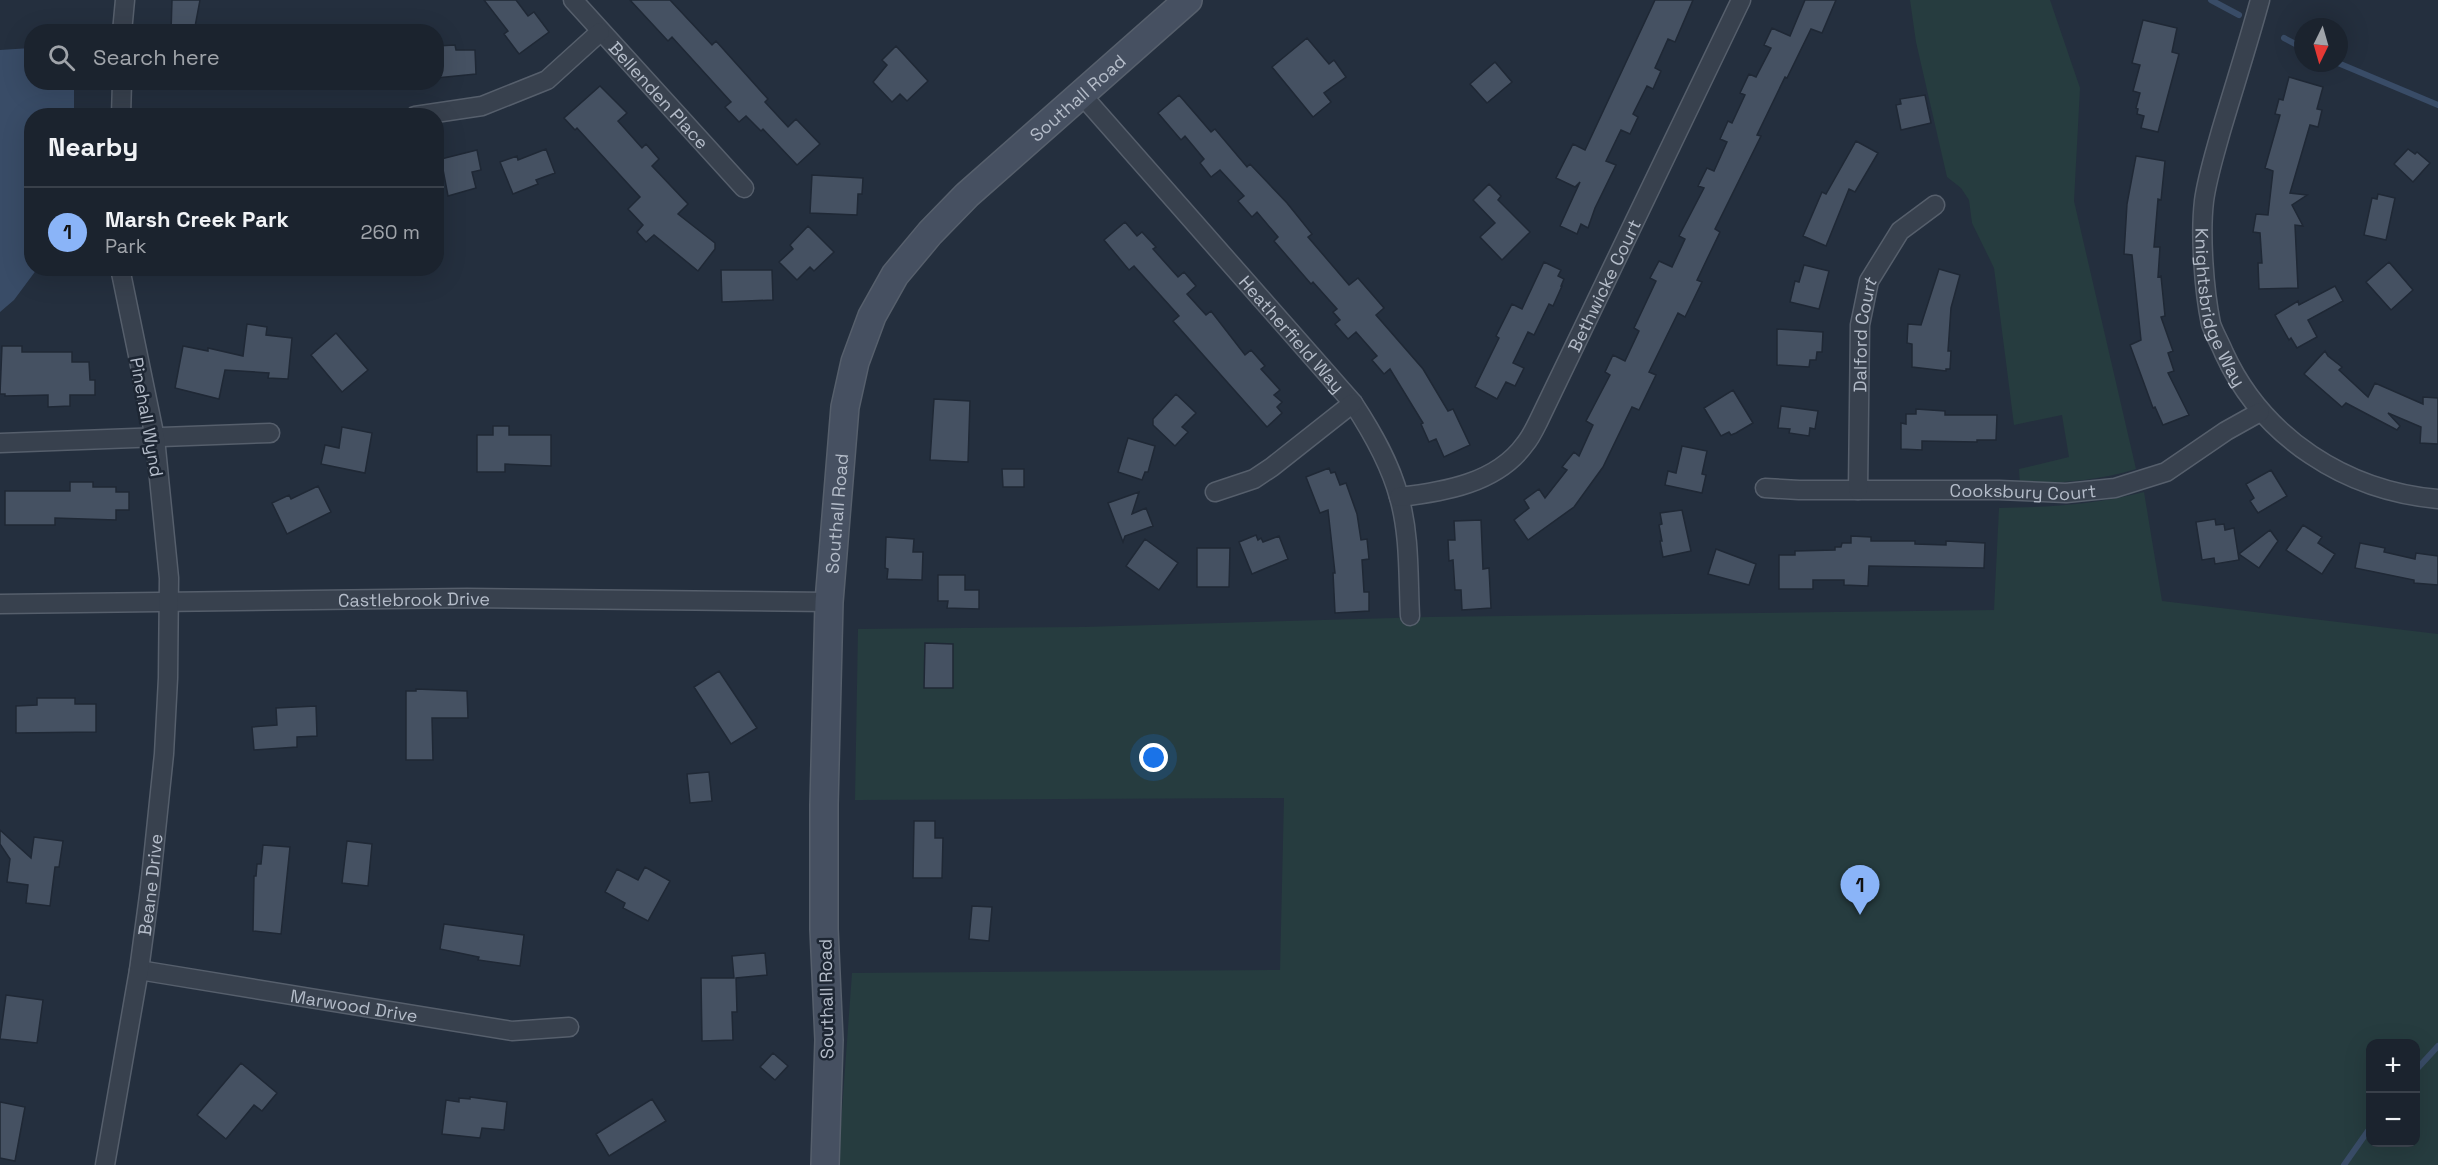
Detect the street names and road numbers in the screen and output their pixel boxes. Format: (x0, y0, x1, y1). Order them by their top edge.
street label: Bellenden Place (604, 36, 714, 153)
street label: Southall Road (1025, 49, 1130, 146)
street label: Bethwicke Court (1562, 215, 1645, 355)
street label: Knightsbridge Way (2191, 228, 2251, 391)
street label: Heatherfield Way (1234, 270, 1350, 397)
street label: Dalford Court (1848, 271, 1881, 393)
street label: Pinehall Wynd (125, 355, 169, 479)
street label: Southall Road (820, 453, 853, 575)
street label: Cooksbury Court (1950, 478, 2097, 505)
street label: Castlebrook Drive (338, 586, 490, 611)
street label: Beane Drive (132, 833, 167, 937)
street label: Southall Road (813, 939, 839, 1059)
street label: Marwood Drive (289, 983, 419, 1027)

